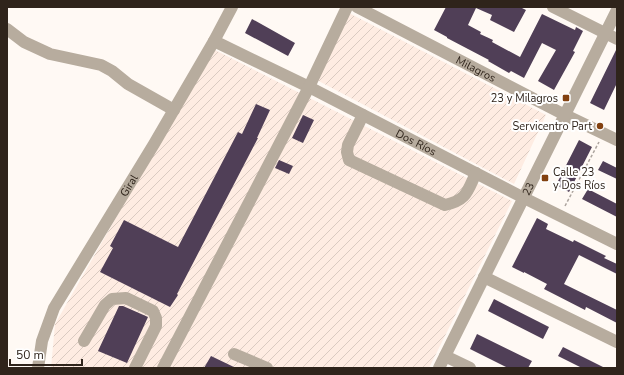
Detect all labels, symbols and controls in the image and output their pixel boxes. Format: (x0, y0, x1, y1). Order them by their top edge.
street label: Milagros (453, 53, 498, 86)
place label: 23 y Milagros (491, 91, 558, 106)
marker: 23 y Milagros (561, 93, 571, 103)
place label: Servicentro Part (513, 119, 592, 134)
marker: Servicentro Part (595, 121, 605, 131)
street label: Dos Ríos (393, 126, 439, 159)
place label: Calle 23 y Dos Ríos (553, 165, 605, 193)
street label: Giral (117, 171, 142, 200)
marker: Calle 23 y Dos Ríos (540, 173, 550, 183)
street label: 23 (519, 180, 538, 198)
scale bar (10, 341, 82, 367)
text: 50 m (16, 347, 44, 363)

